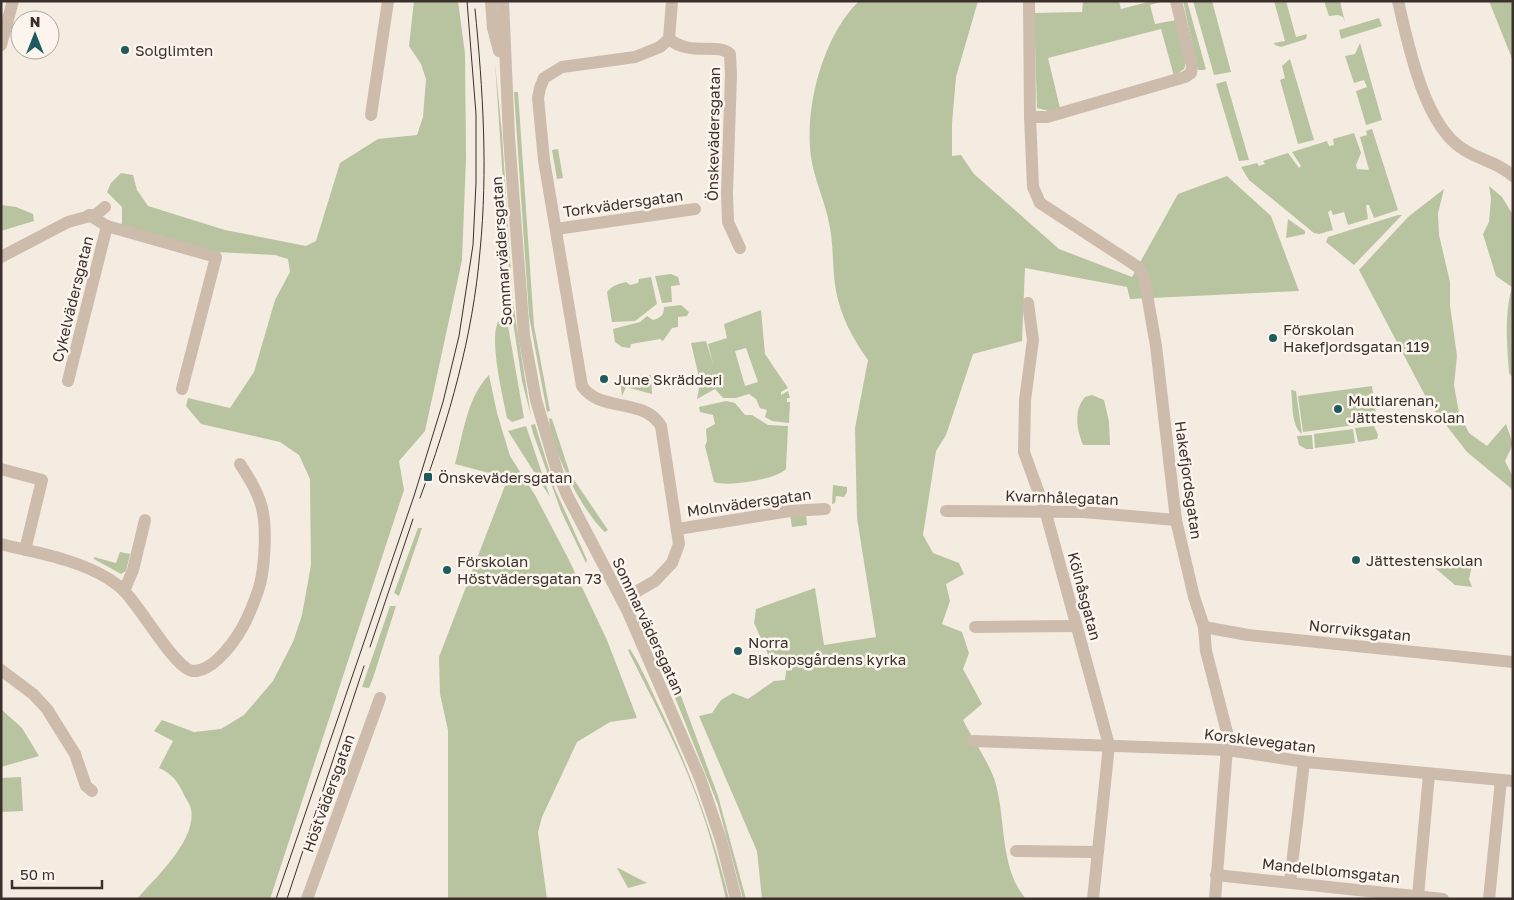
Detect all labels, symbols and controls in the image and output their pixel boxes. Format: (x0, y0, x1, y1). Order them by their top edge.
north arrow (10, 10, 60, 60)
text: N (30, 13, 40, 30)
place label: Solglimten (135, 41, 213, 59)
marker: Solglimten (119, 44, 131, 56)
street label: Önskevädersgatan (703, 67, 723, 201)
street label: Sommarvädersgatan (487, 176, 515, 326)
street label: Torkvädersgatan (562, 186, 684, 220)
street label: Cykelvädersgatan (48, 234, 96, 364)
place label: Förskolan Hakefjordsgatan 119 (1283, 320, 1430, 355)
marker: Förskolan Hakefjordsgatan 119 (1267, 332, 1279, 344)
place label: June Skrädderi (614, 370, 722, 388)
marker: June Skrädderi (598, 373, 610, 385)
place label: Multiarenan, Jättestenskolan (1348, 391, 1465, 426)
marker: Multiarenan, Jättestenskolan (1332, 403, 1344, 415)
street label: Hakefjordsgatan (1172, 420, 1206, 540)
place label: Önskevädersgatan (438, 468, 572, 486)
marker: Önskevädersgatan (422, 471, 434, 483)
street label: Molnvädersgatan (686, 484, 812, 520)
street label: Kvarnhålegatan (1005, 486, 1119, 508)
street label: Kölnåsgatan (1065, 550, 1105, 642)
place label: Jättestenskolan (1366, 551, 1483, 569)
place label: Förskolan Höstvädersgatan 73 (457, 552, 602, 587)
street label: Sommarvädersgatan (609, 554, 689, 698)
marker: Jättestenskolan (1350, 554, 1362, 566)
marker: Förskolan Höstvädersgatan 73 (441, 564, 453, 576)
street label: Norrviksgatan (1308, 616, 1412, 644)
place label: Norra Biskopsgårdens kyrka (748, 633, 906, 668)
marker: Norra Biskopsgårdens kyrka (732, 645, 744, 657)
street label: Korsklevegatan (1203, 724, 1317, 756)
street label: Höstvädersgatan (298, 732, 358, 854)
street label: Mandelblomsgatan (1261, 854, 1401, 886)
scale bar (12, 858, 102, 890)
text: 50 m (20, 865, 55, 883)

